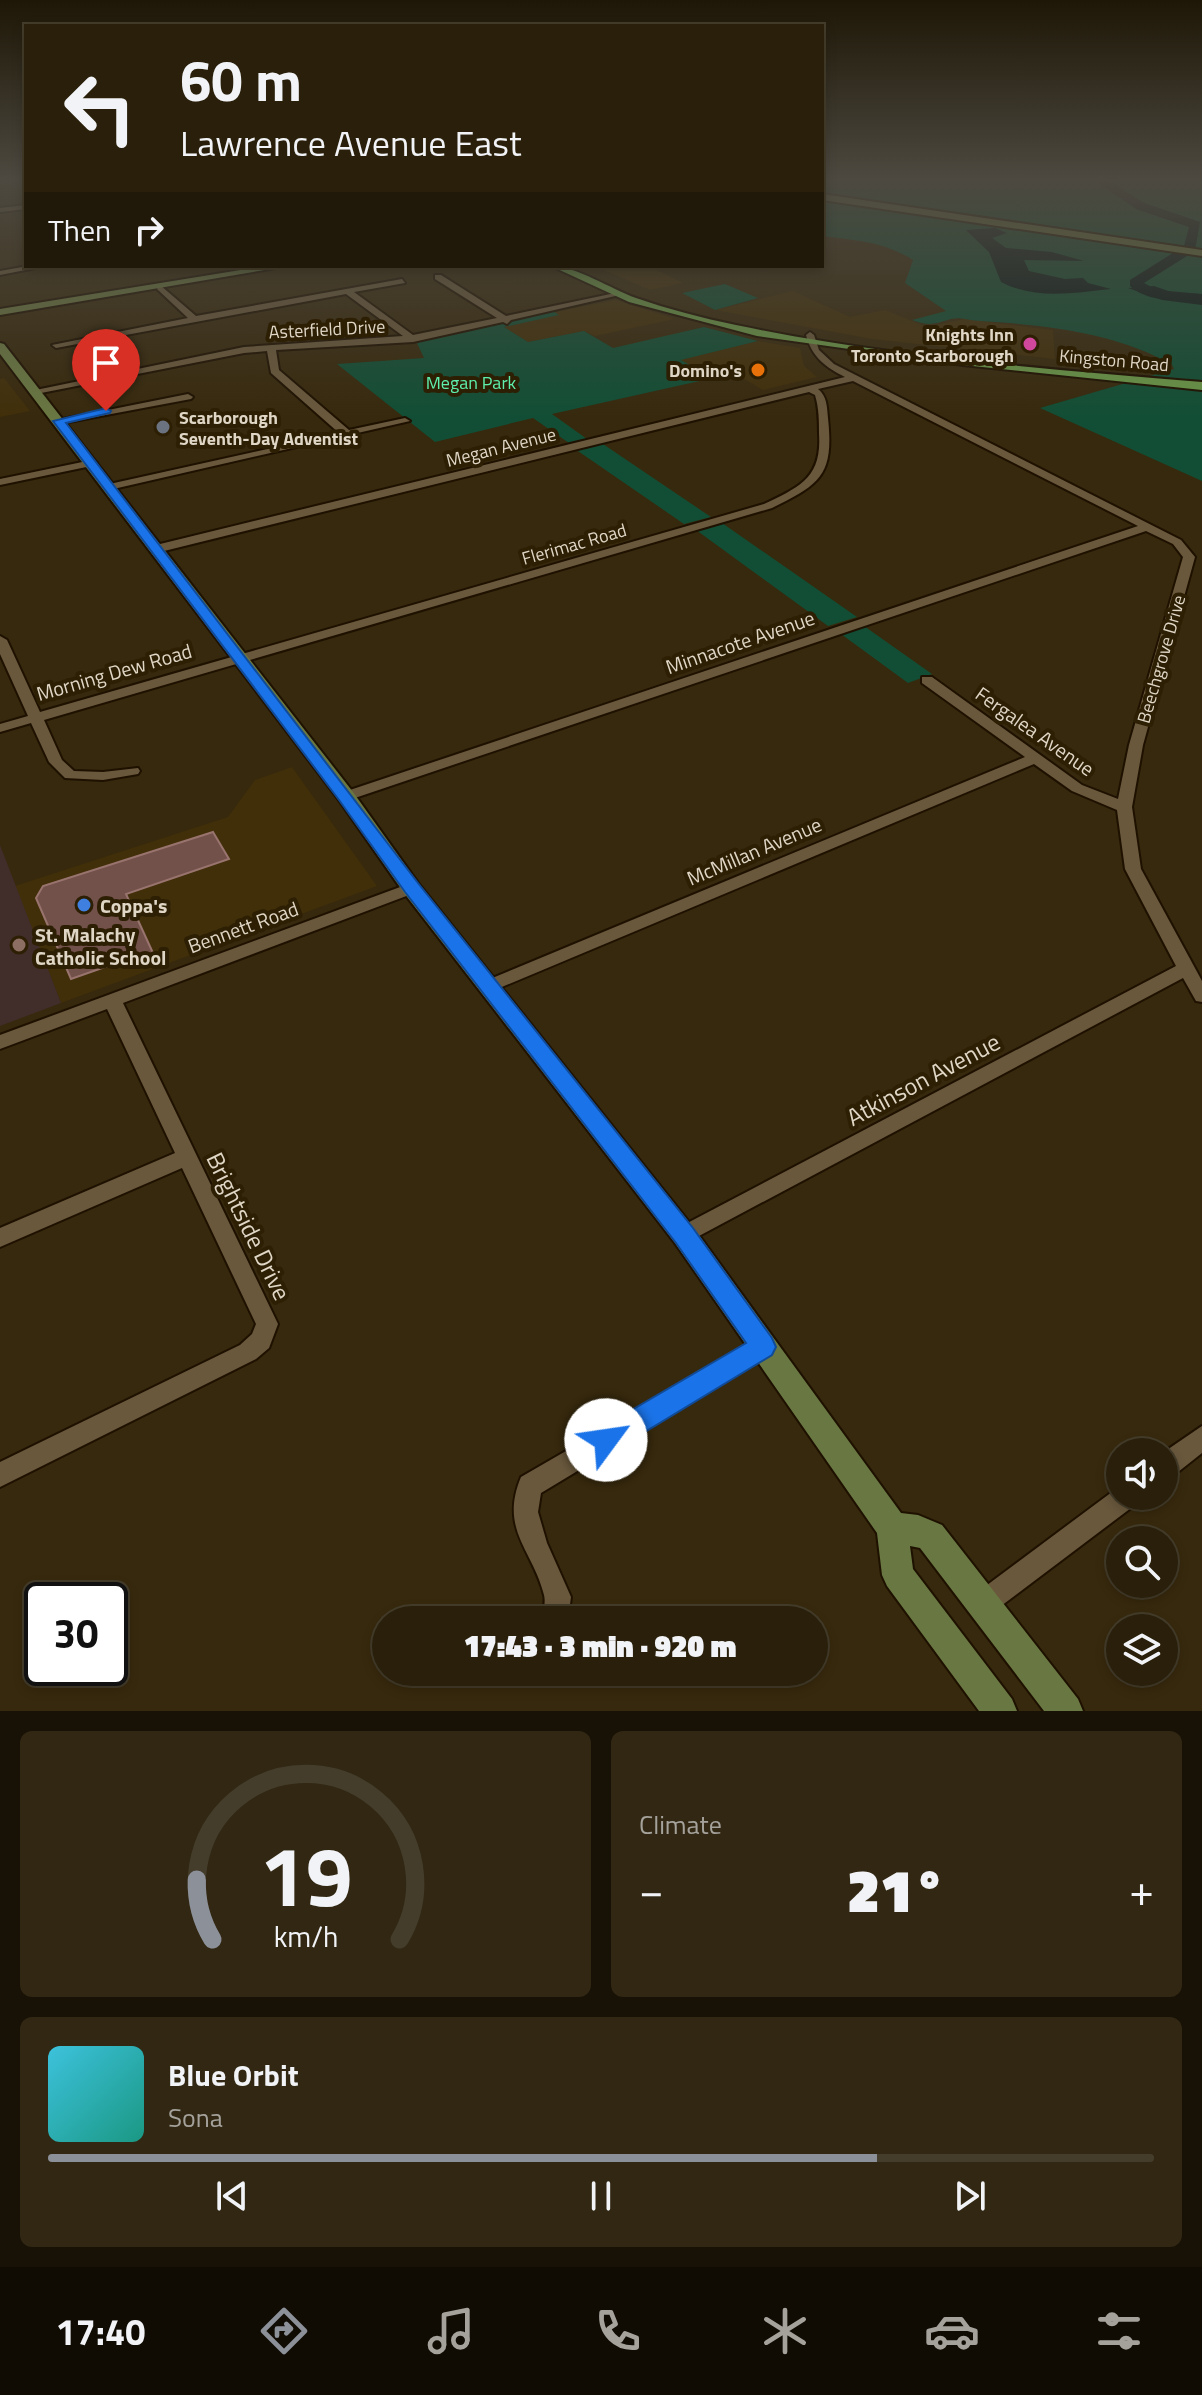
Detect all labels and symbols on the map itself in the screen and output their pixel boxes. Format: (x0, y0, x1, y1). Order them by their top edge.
street label: Asterfield Drive (268, 312, 386, 346)
place label: Knights Inn Toronto Scarborough (851, 321, 1014, 369)
pin (72, 329, 140, 411)
marker: Knights Inn Toronto Scarborough (1021, 335, 1039, 353)
street label: Kingston Road (1058, 342, 1170, 378)
place label: Domino's (669, 357, 742, 384)
marker: Domino's (749, 361, 767, 379)
park label: Megan Park (426, 369, 517, 396)
place label: Scarborough Seventh-Day Adventist (179, 404, 358, 452)
marker: Scarborough Seventh-Day Adventist (154, 418, 172, 436)
street label: Megan Avenue (443, 420, 559, 474)
street label: Flerimac Road (518, 516, 630, 572)
street label: Beechgrove Drive (1130, 592, 1192, 726)
street label: Minnacote Avenue (661, 602, 819, 682)
street label: Morning Dew Road (33, 635, 195, 709)
street label: Fergalea Avenue (969, 678, 1101, 784)
street label: McMillan Avenue (682, 809, 826, 893)
place label: Coppa's (100, 890, 167, 921)
street label: Bennett Road (183, 893, 303, 961)
marker: Coppa's (75, 896, 93, 914)
place label: St. Malachy Catholic School (35, 919, 166, 973)
marker: St. Malachy Catholic School (10, 936, 28, 954)
street label: Atkinson Avenue (840, 1023, 1006, 1135)
street label: Brightside Drive (198, 1146, 300, 1306)
position arrow (564, 1398, 648, 1482)
speed limit sign: 30 (24, 1582, 128, 1686)

